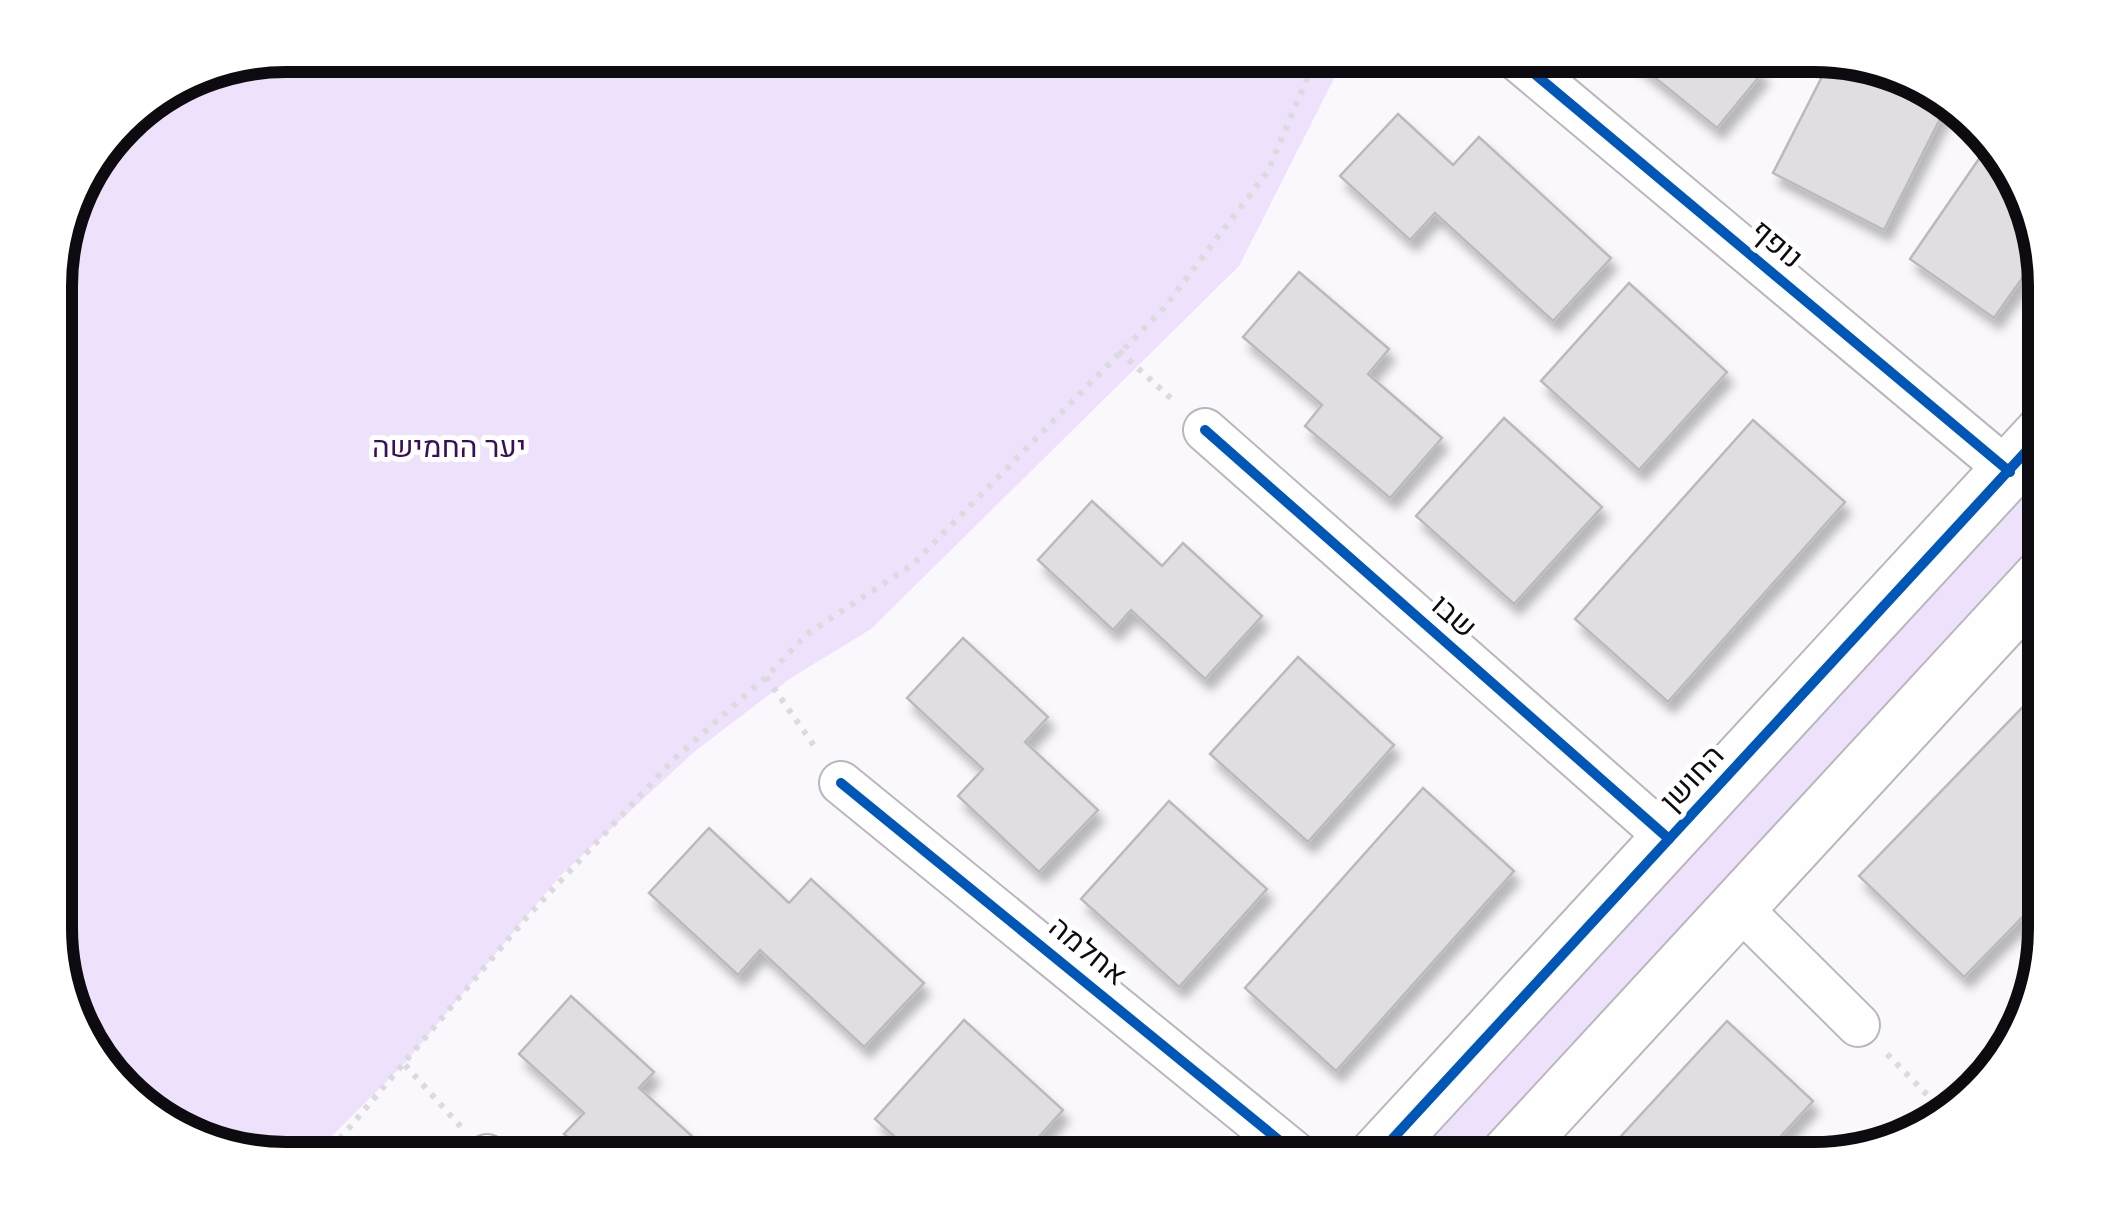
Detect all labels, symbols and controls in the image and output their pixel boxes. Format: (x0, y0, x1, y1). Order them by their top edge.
street label: נופף (1744, 212, 1810, 275)
park label: יער החמישה (372, 429, 526, 464)
street label: שבו (1425, 587, 1484, 645)
street label: החושן (1653, 738, 1731, 818)
street label: אחלמה (1043, 909, 1134, 992)

